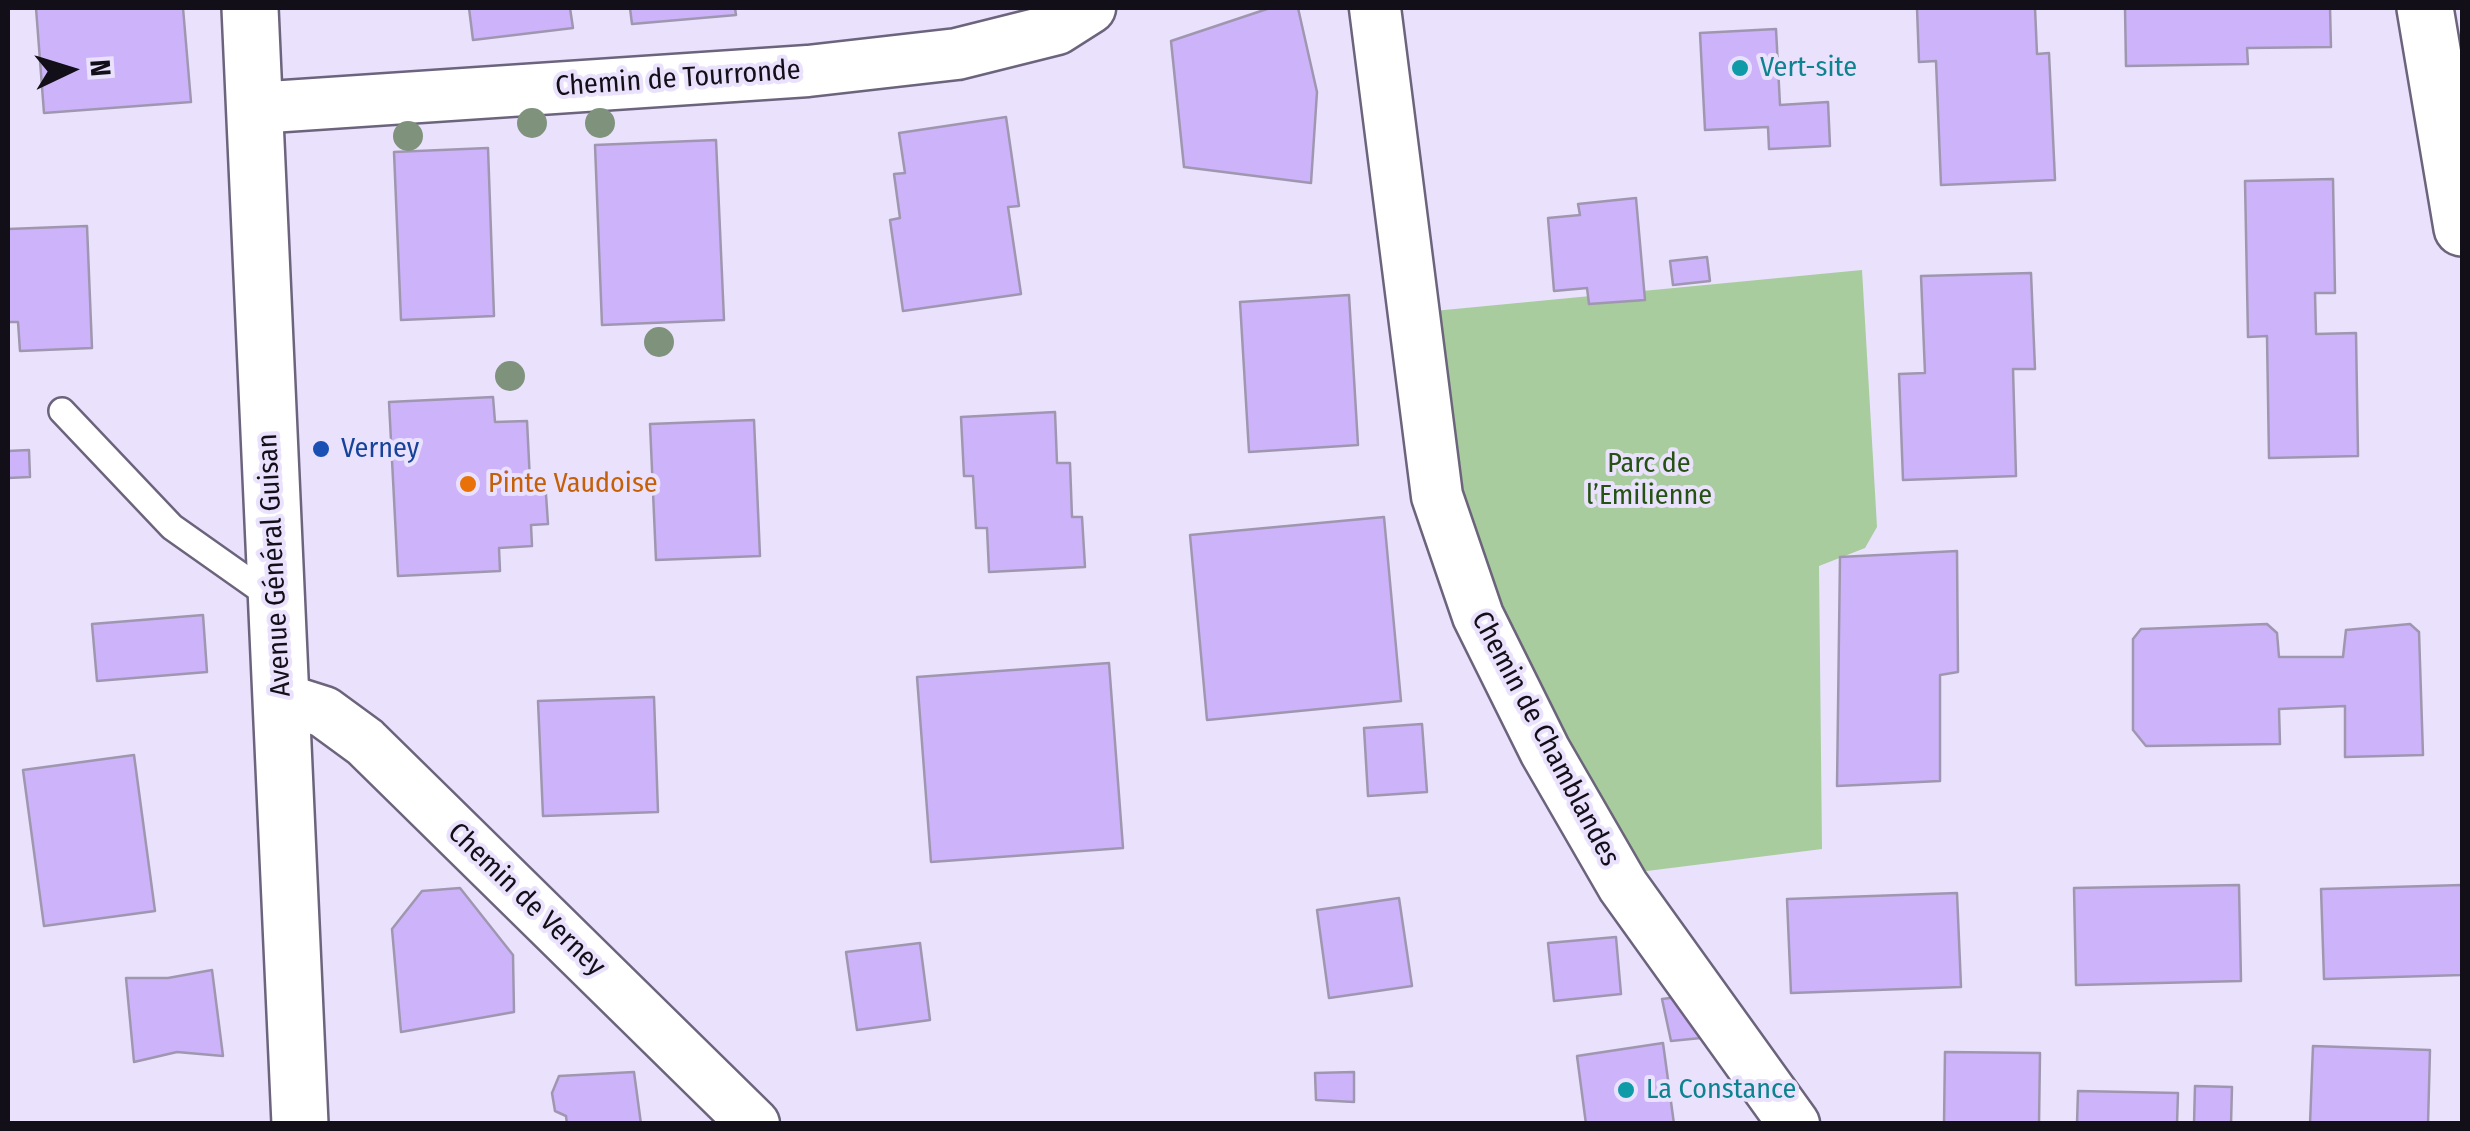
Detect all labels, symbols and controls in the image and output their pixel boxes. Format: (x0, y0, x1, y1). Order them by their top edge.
north arrow (20, 20, 120, 120)
place label: Vert-site (1760, 51, 1857, 85)
street label: Chemin de Tourronde (554, 54, 802, 104)
marker: Vert-site (1729, 57, 1751, 79)
text: N (83, 58, 117, 77)
place label: Verney (341, 432, 419, 466)
street label: Avenue Général Guisan (251, 433, 299, 697)
marker: Verney (310, 438, 332, 460)
park label: Parc de l’Emilienne (1586, 447, 1712, 513)
place label: Pinte Vaudoise (488, 467, 658, 501)
marker: Pinte Vaudoise (457, 473, 479, 495)
street label: Chemin de Chamblandes (1464, 606, 1626, 872)
street label: Chemin de Verney (440, 816, 612, 984)
place label: La Constance (1646, 1073, 1796, 1107)
marker: La Constance (1615, 1079, 1637, 1101)

